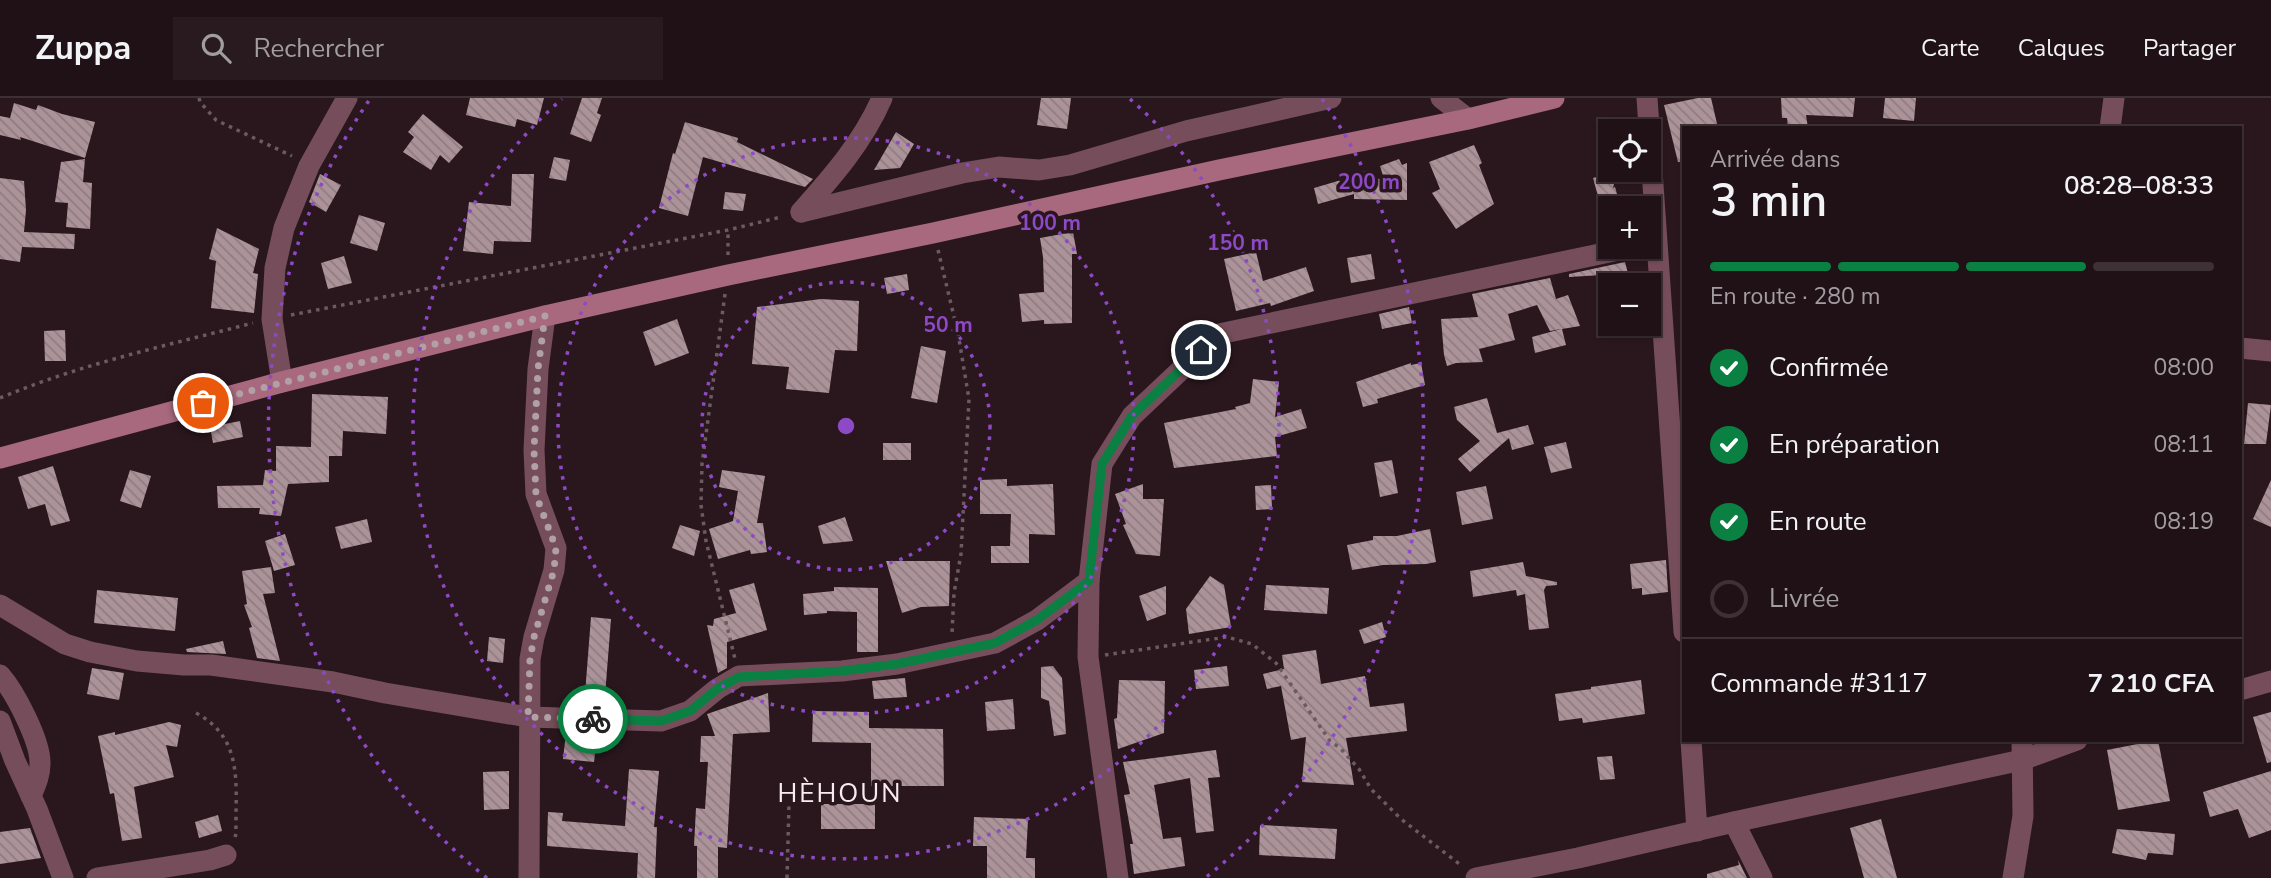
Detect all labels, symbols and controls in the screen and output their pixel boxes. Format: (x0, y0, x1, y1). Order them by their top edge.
search box (173, 17, 663, 80)
text: Zuppa (35, 26, 131, 71)
icon: search (197, 29, 235, 67)
text: Rechercher (253, 31, 384, 66)
text: Carte (1921, 32, 1980, 64)
text: Calques (2018, 32, 2105, 64)
text: Partager (2143, 32, 2236, 64)
map controls (1598, 119, 1661, 336)
button: locate (1598, 119, 1661, 182)
text: Arrivée dans (1710, 144, 1840, 175)
text: 200 m (1338, 168, 1400, 196)
text: 08:28–08:33 (2064, 168, 2214, 203)
text: 3 min (1710, 169, 1827, 232)
button: + (1598, 196, 1661, 259)
text: 100 m (1019, 209, 1081, 237)
text: 150 m (1207, 229, 1269, 257)
button: − (1598, 273, 1661, 336)
text: En route · 280 m (1710, 281, 1880, 312)
text: 50 m (923, 311, 973, 339)
pin (1171, 320, 1231, 380)
icon: home (1182, 331, 1220, 369)
icon: check (1710, 349, 1748, 387)
text: Confirmée (1769, 350, 1889, 385)
text: 08:00 (2154, 352, 2214, 383)
pin (173, 373, 233, 433)
icon: bag (184, 384, 222, 422)
centre of rings (834, 414, 858, 438)
icon: check (1710, 426, 1748, 464)
text: En préparation (1769, 427, 1940, 462)
text: 08:11 (2154, 429, 2214, 460)
icon: check (1710, 503, 1748, 541)
text: En route (1769, 504, 1867, 539)
text: 08:19 (2154, 506, 2214, 537)
text: Livrée (1769, 581, 1839, 616)
text: Commande #3117 (1710, 666, 1928, 701)
text: 7 210 CFA (2087, 666, 2214, 701)
courier (558, 684, 628, 754)
icon: bike (574, 700, 612, 738)
district label: HÈHOUN (778, 776, 902, 811)

